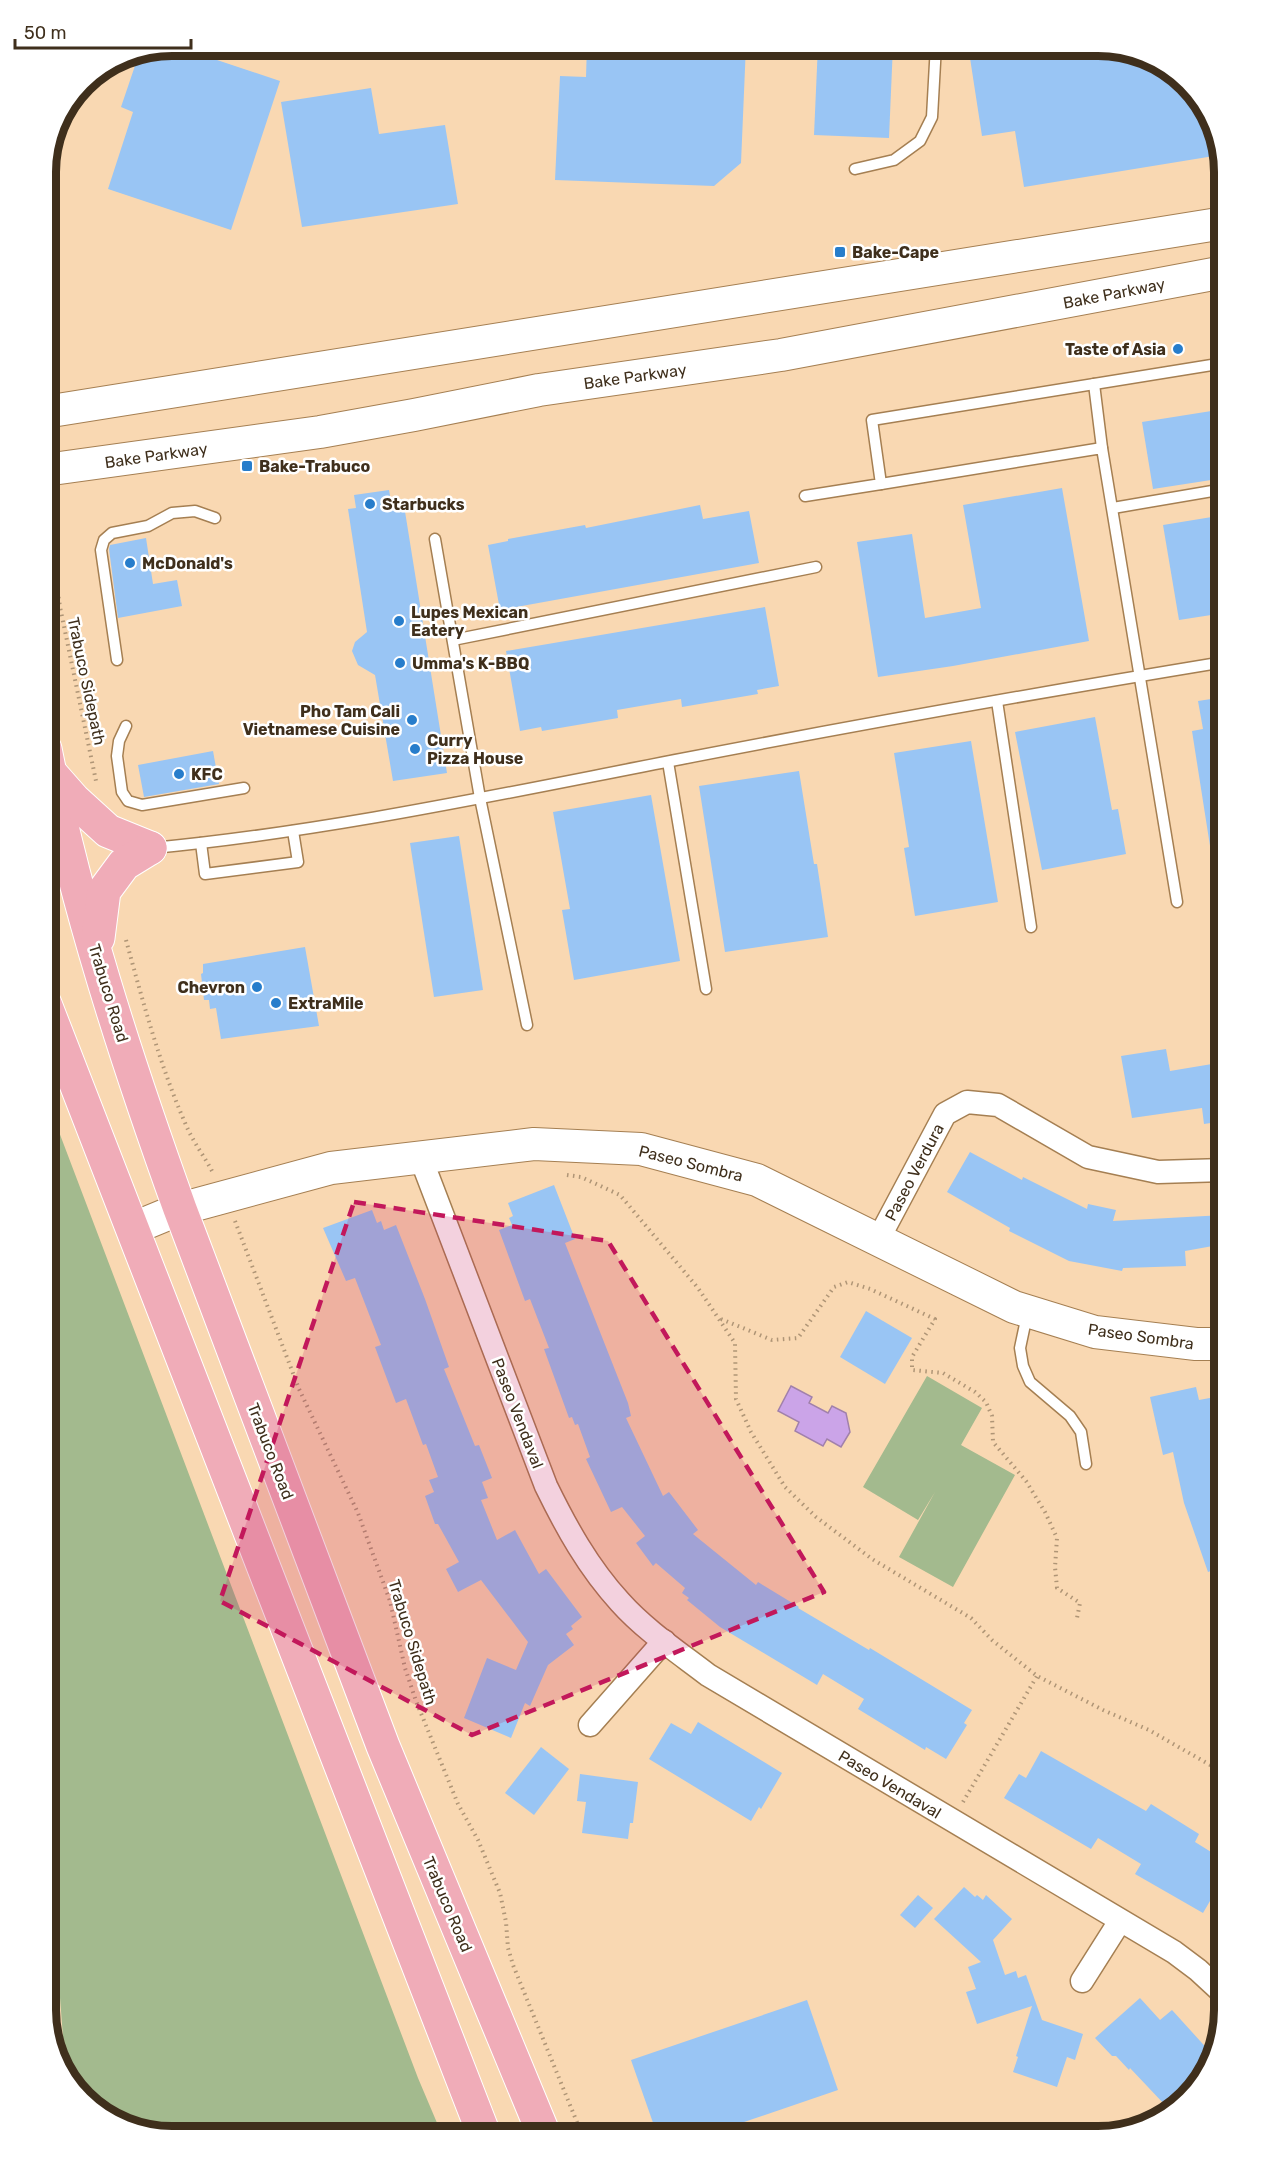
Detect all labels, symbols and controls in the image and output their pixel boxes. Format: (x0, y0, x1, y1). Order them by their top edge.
scale bar (15, 12, 190, 50)
text: 50 m (24, 22, 67, 44)
place label: Bake-Cape (852, 243, 939, 262)
marker: Bake-Cape (833, 245, 847, 259)
street label: Bake Parkway (1061, 274, 1167, 313)
place label: Taste of Asia (1065, 340, 1166, 359)
marker: Taste of Asia (1171, 342, 1185, 356)
street label: Bake Parkway (582, 360, 688, 393)
street label: Bake Parkway (103, 439, 209, 472)
place label: Bake-Trabuco (259, 457, 370, 476)
marker: Bake-Trabuco (240, 459, 254, 473)
place label: Starbucks (382, 495, 465, 514)
marker: Starbucks (363, 497, 377, 511)
place label: McDonald's (142, 554, 233, 573)
marker: McDonald's (123, 556, 137, 570)
place label: Lupes Mexican Eatery (411, 603, 528, 640)
marker: Lupes Mexican Eatery (392, 614, 406, 628)
street label: Trabuco Sidepath (64, 615, 109, 747)
place label: Umma's K-BBQ (412, 654, 529, 673)
marker: Umma's K-BBQ (393, 656, 407, 670)
place label: Pho Tam Cali Vietnamese Cuisine (243, 702, 400, 739)
marker: Pho Tam Cali Vietnamese Cuisine (405, 713, 419, 727)
place label: Curry Pizza House (427, 731, 523, 768)
marker: Curry Pizza House (408, 742, 422, 756)
place label: KFC (191, 765, 223, 784)
marker: KFC (172, 767, 186, 781)
street label: Trabuco Road (85, 942, 132, 1045)
place label: Chevron (177, 978, 245, 997)
marker: Chevron (250, 980, 264, 994)
place label: ExtraMile (288, 994, 364, 1013)
marker: ExtraMile (269, 996, 283, 1010)
street label: Paseo Verdura (881, 1120, 948, 1224)
street label: Paseo Sombra (637, 1141, 745, 1186)
street label: Paseo Sombra (1087, 1320, 1195, 1353)
street label: Paseo Vendaval (488, 1355, 547, 1471)
street label: Trabuco Road (243, 1400, 298, 1502)
street label: Trabuco Sidepath (384, 1577, 441, 1707)
street label: Paseo Vendaval (835, 1746, 945, 1823)
street label: Trabuco Road (419, 1854, 476, 1955)

